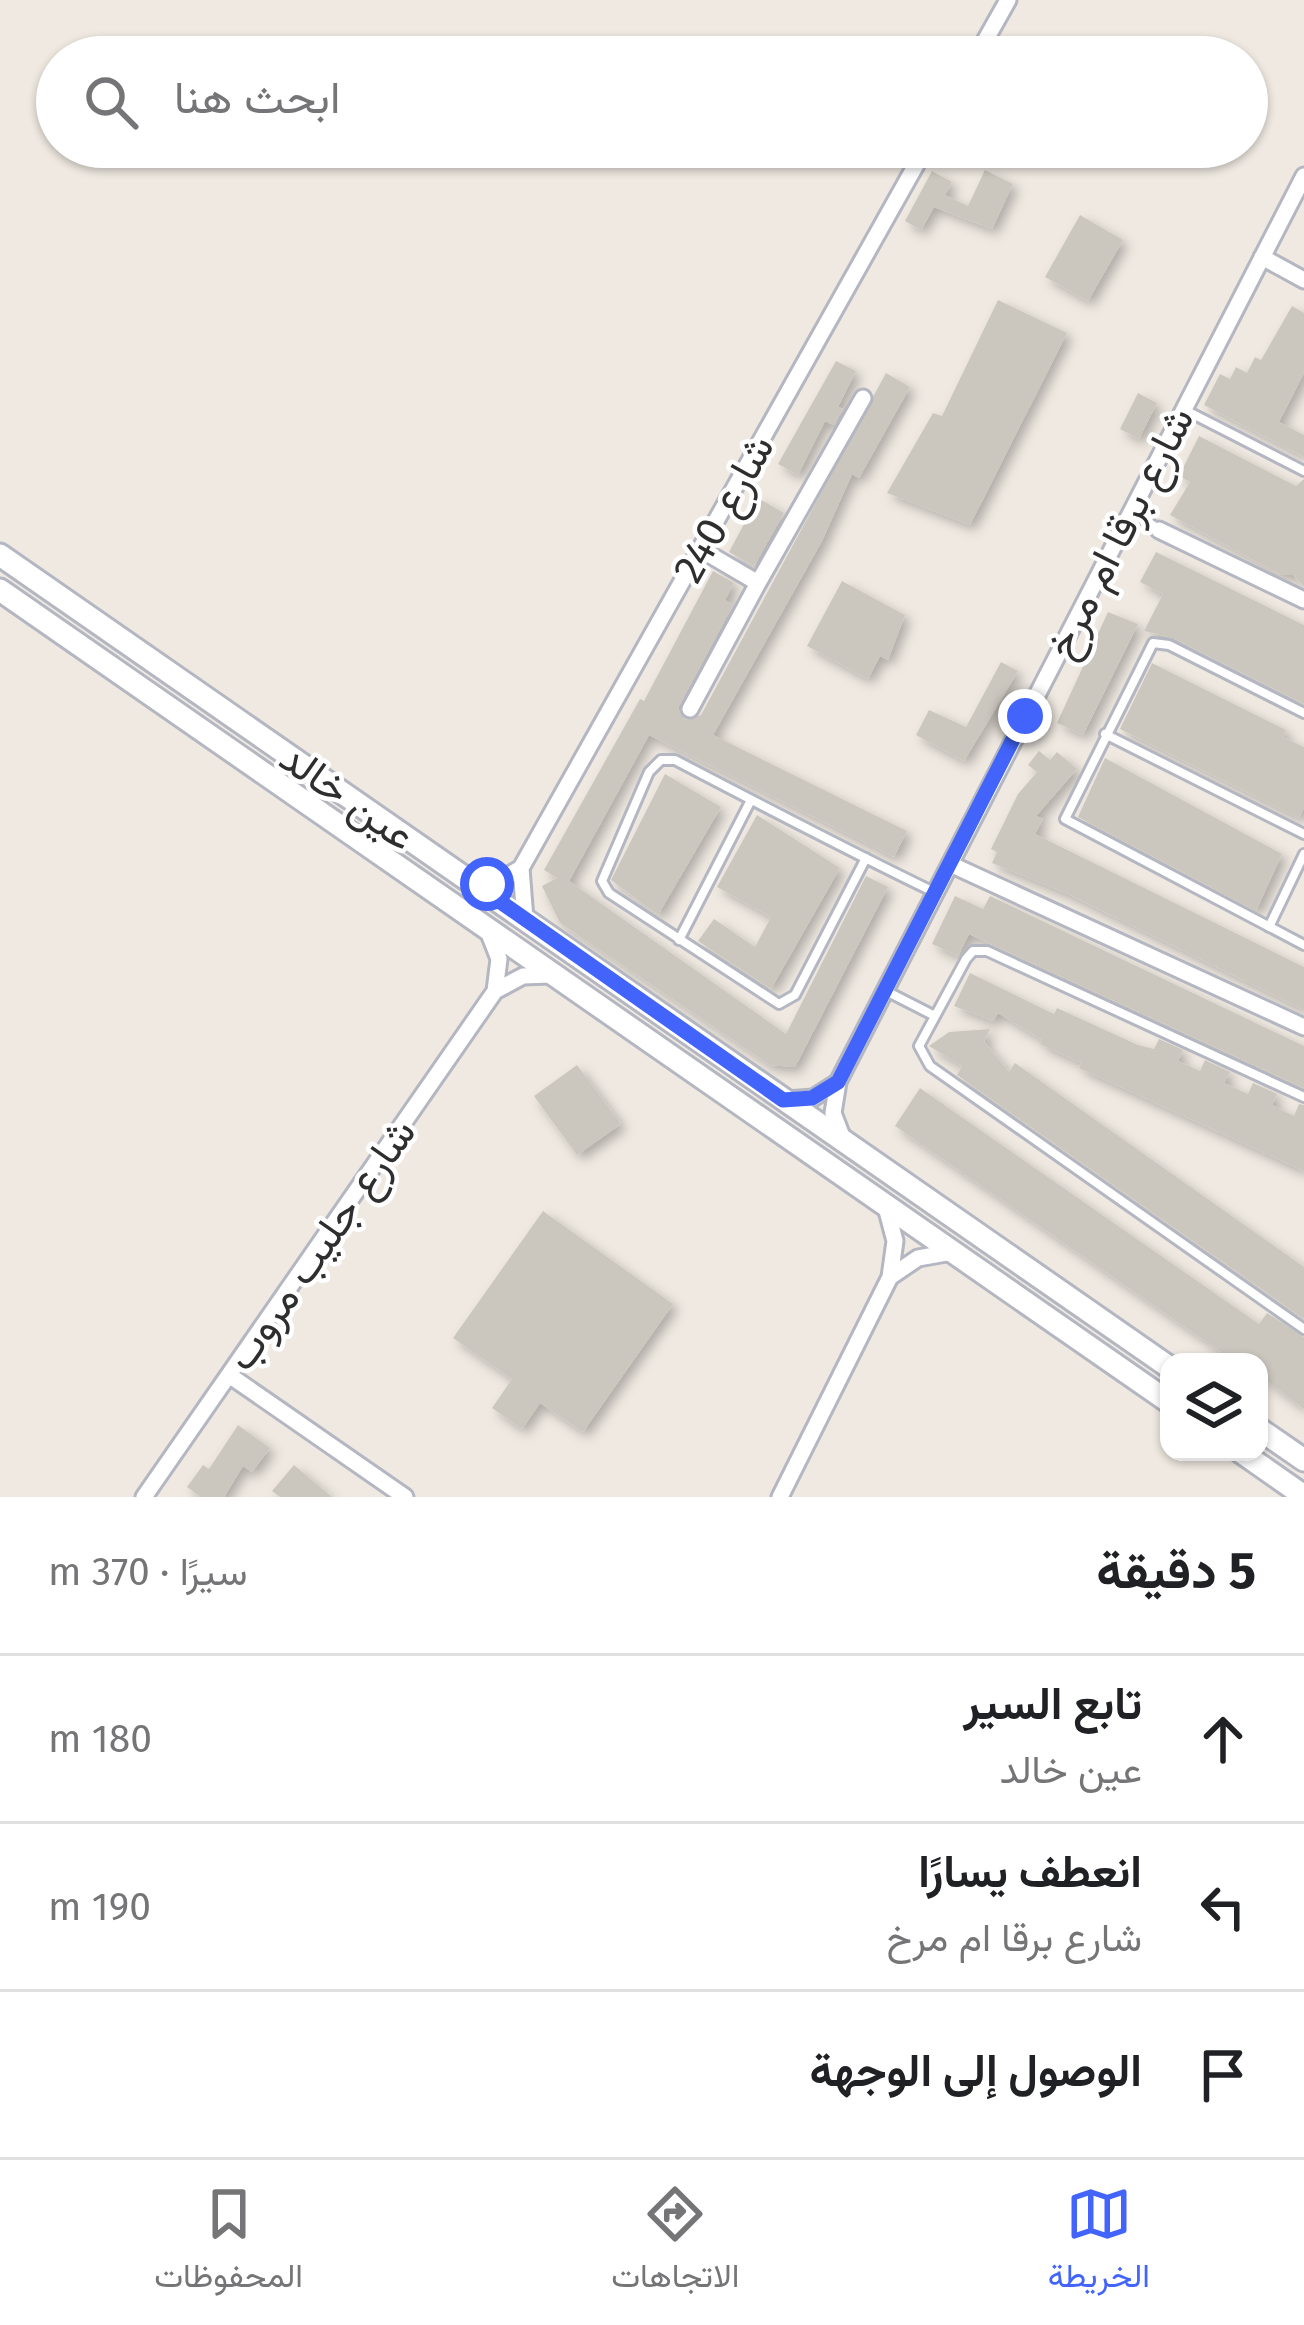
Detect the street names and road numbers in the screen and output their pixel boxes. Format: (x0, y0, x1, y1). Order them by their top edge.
street label: شارع برقا ام مرخ (1035, 398, 1207, 668)
street label: شارع 240 (663, 426, 787, 592)
street label: عين خالد (270, 732, 425, 861)
street label: شارع جليب مروب (215, 1109, 429, 1382)

